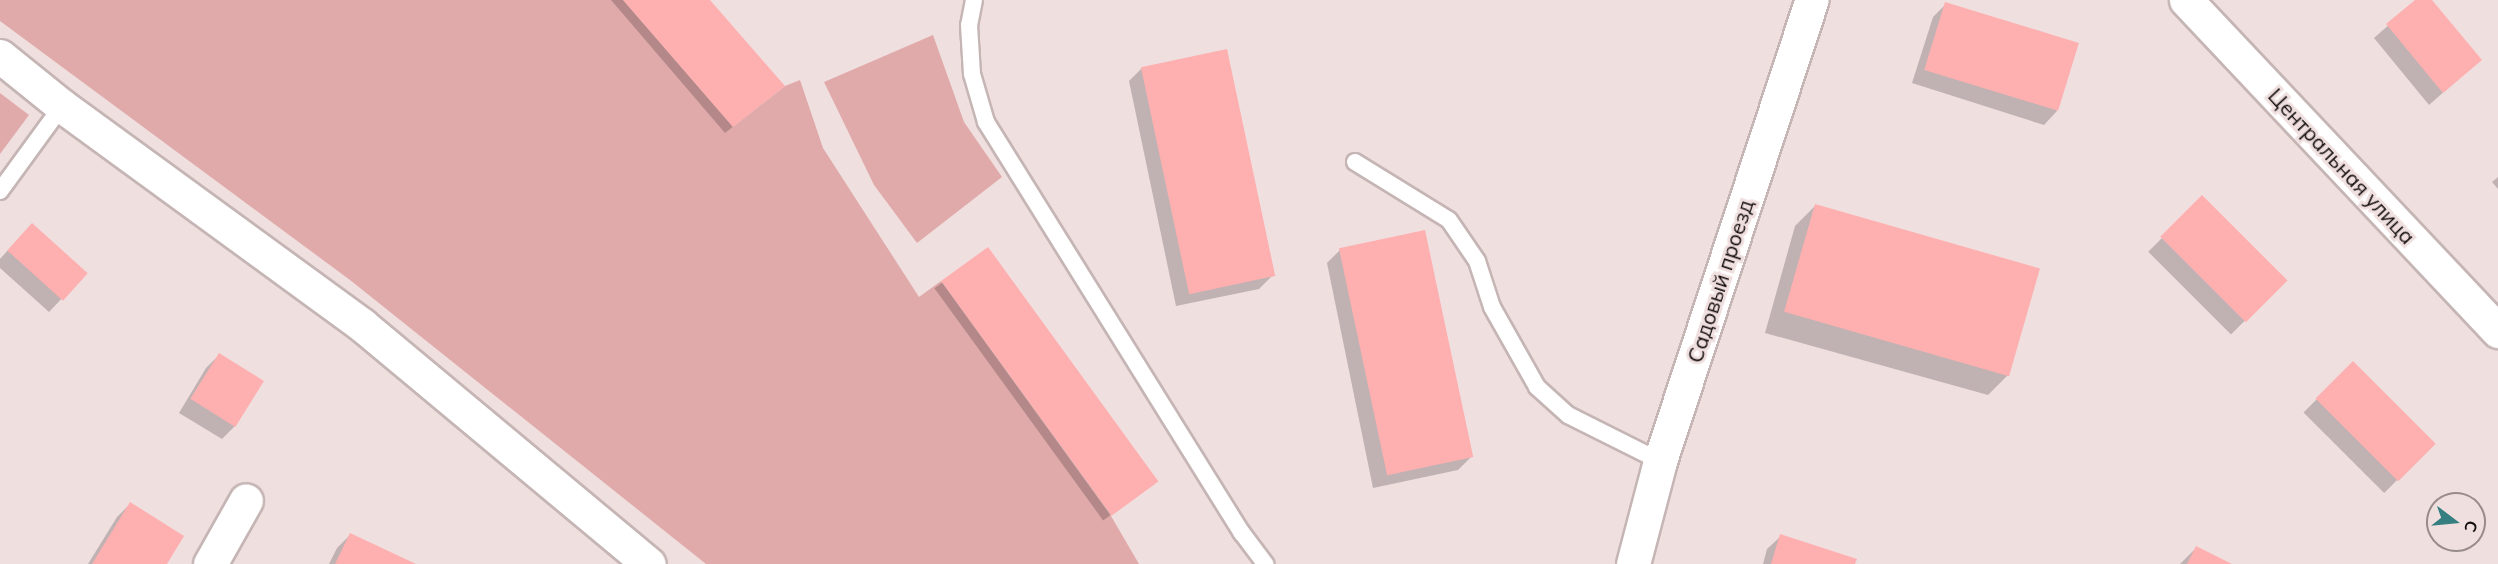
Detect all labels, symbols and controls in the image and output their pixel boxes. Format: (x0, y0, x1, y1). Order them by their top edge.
street label: Центральная улица (2263, 83, 2421, 249)
street label: Садовый проезд (1682, 196, 1758, 366)
north arrow (2426, 492, 2486, 552)
text: С (2460, 518, 2483, 534)

